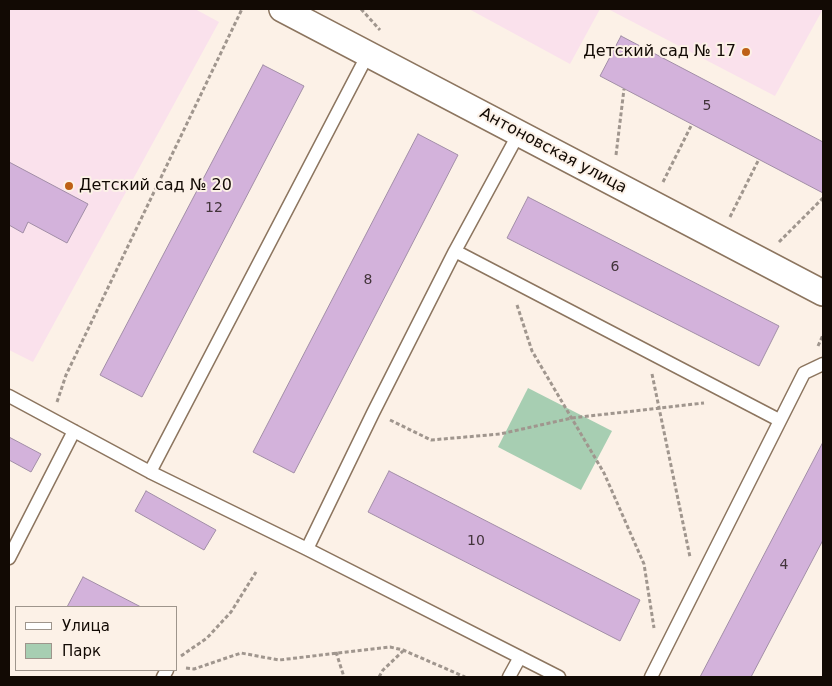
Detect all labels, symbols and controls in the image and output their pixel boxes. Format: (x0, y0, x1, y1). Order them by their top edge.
place label: Детский сад № 17 (583, 42, 736, 62)
marker: Детский сад № 17 (740, 46, 752, 58)
house number: 5 (703, 98, 711, 114)
street label: Антоновская улица (476, 104, 630, 198)
place label: Детский сад № 20 (79, 176, 232, 196)
marker: Детский сад № 20 (63, 180, 75, 192)
house number: 12 (205, 200, 223, 216)
house number: 6 (611, 259, 619, 275)
house number: 8 (364, 272, 372, 288)
house number: 10 (467, 533, 485, 549)
house number: 4 (780, 557, 788, 573)
legend (15, 606, 178, 671)
text: Улица (62, 617, 110, 635)
text: Парк (62, 642, 101, 660)

